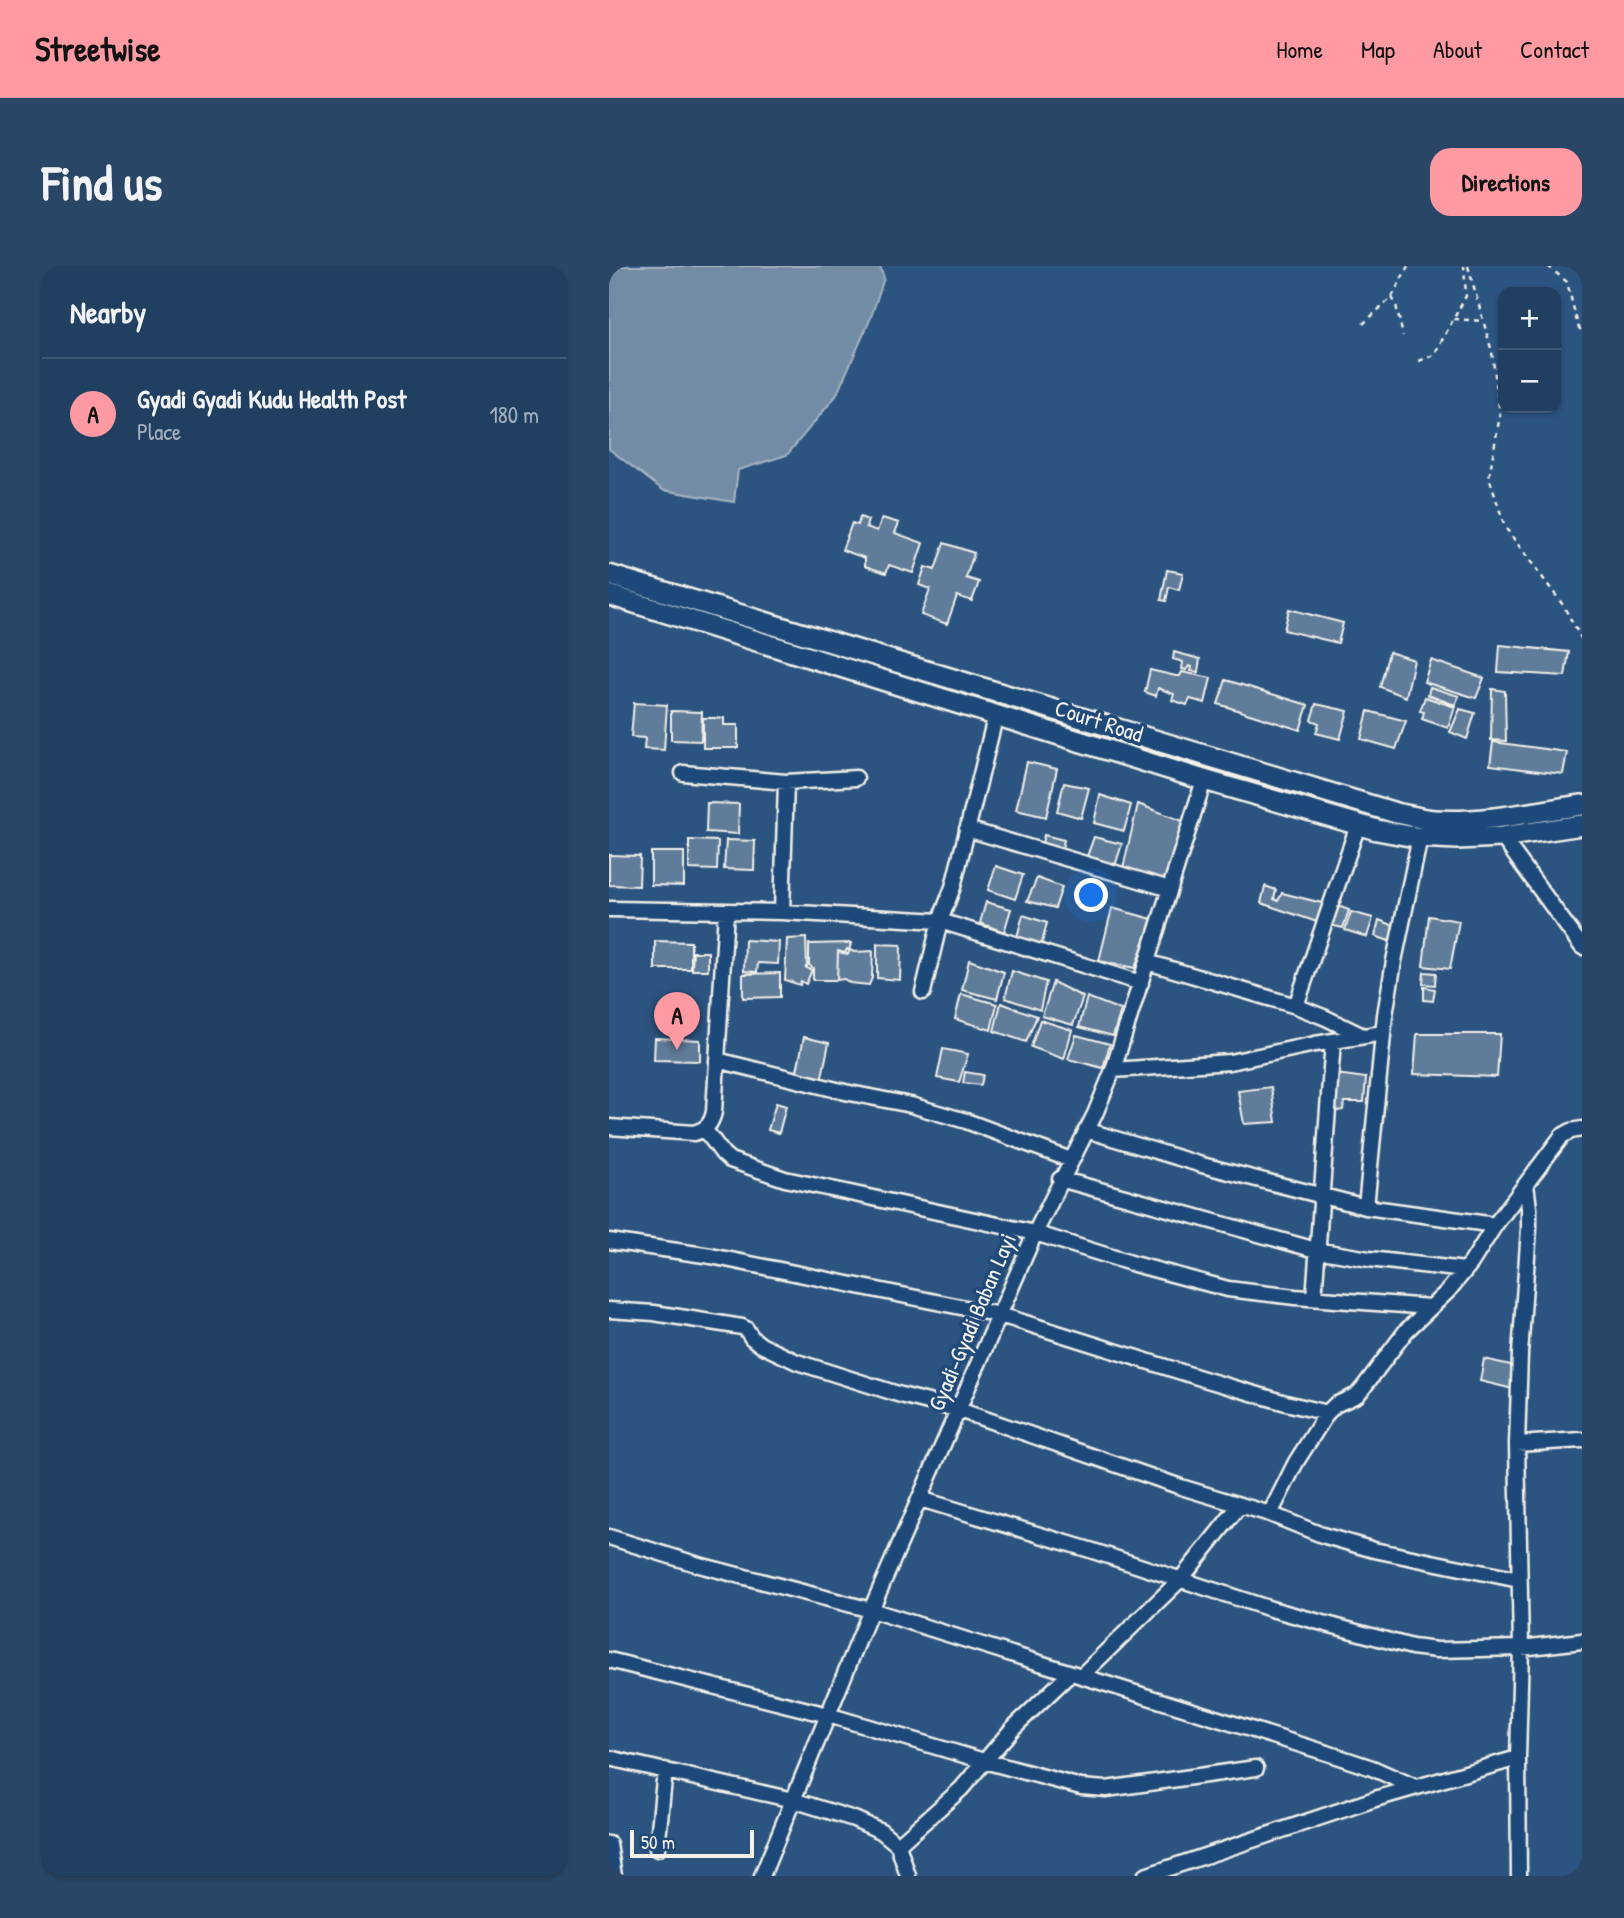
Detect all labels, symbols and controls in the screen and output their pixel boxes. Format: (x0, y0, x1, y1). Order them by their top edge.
text: Streetwise (35, 27, 160, 71)
text: Home (1276, 33, 1323, 65)
text: Map (1361, 33, 1395, 65)
text: About (1433, 33, 1482, 65)
text: Contact (1520, 33, 1589, 65)
button: Directions (1430, 148, 1582, 216)
text: Find us (42, 149, 162, 215)
map controls (1498, 287, 1561, 413)
button: + (1498, 287, 1561, 350)
text: Nearby (70, 292, 146, 332)
button: − (1498, 350, 1561, 413)
text: Gyadi Gyadi Kudu Health Post (137, 381, 406, 416)
text: A (87, 399, 99, 430)
text: 180 m (489, 399, 539, 430)
text: Place (137, 416, 181, 447)
street label: Court Road (1051, 692, 1147, 749)
your location (1074, 878, 1108, 912)
pin: A (654, 992, 700, 1050)
street label: Gyadi-Gyadi Baban Layi (920, 1228, 1023, 1415)
scale bar (630, 1827, 754, 1859)
text: 50 m (641, 1829, 675, 1855)

